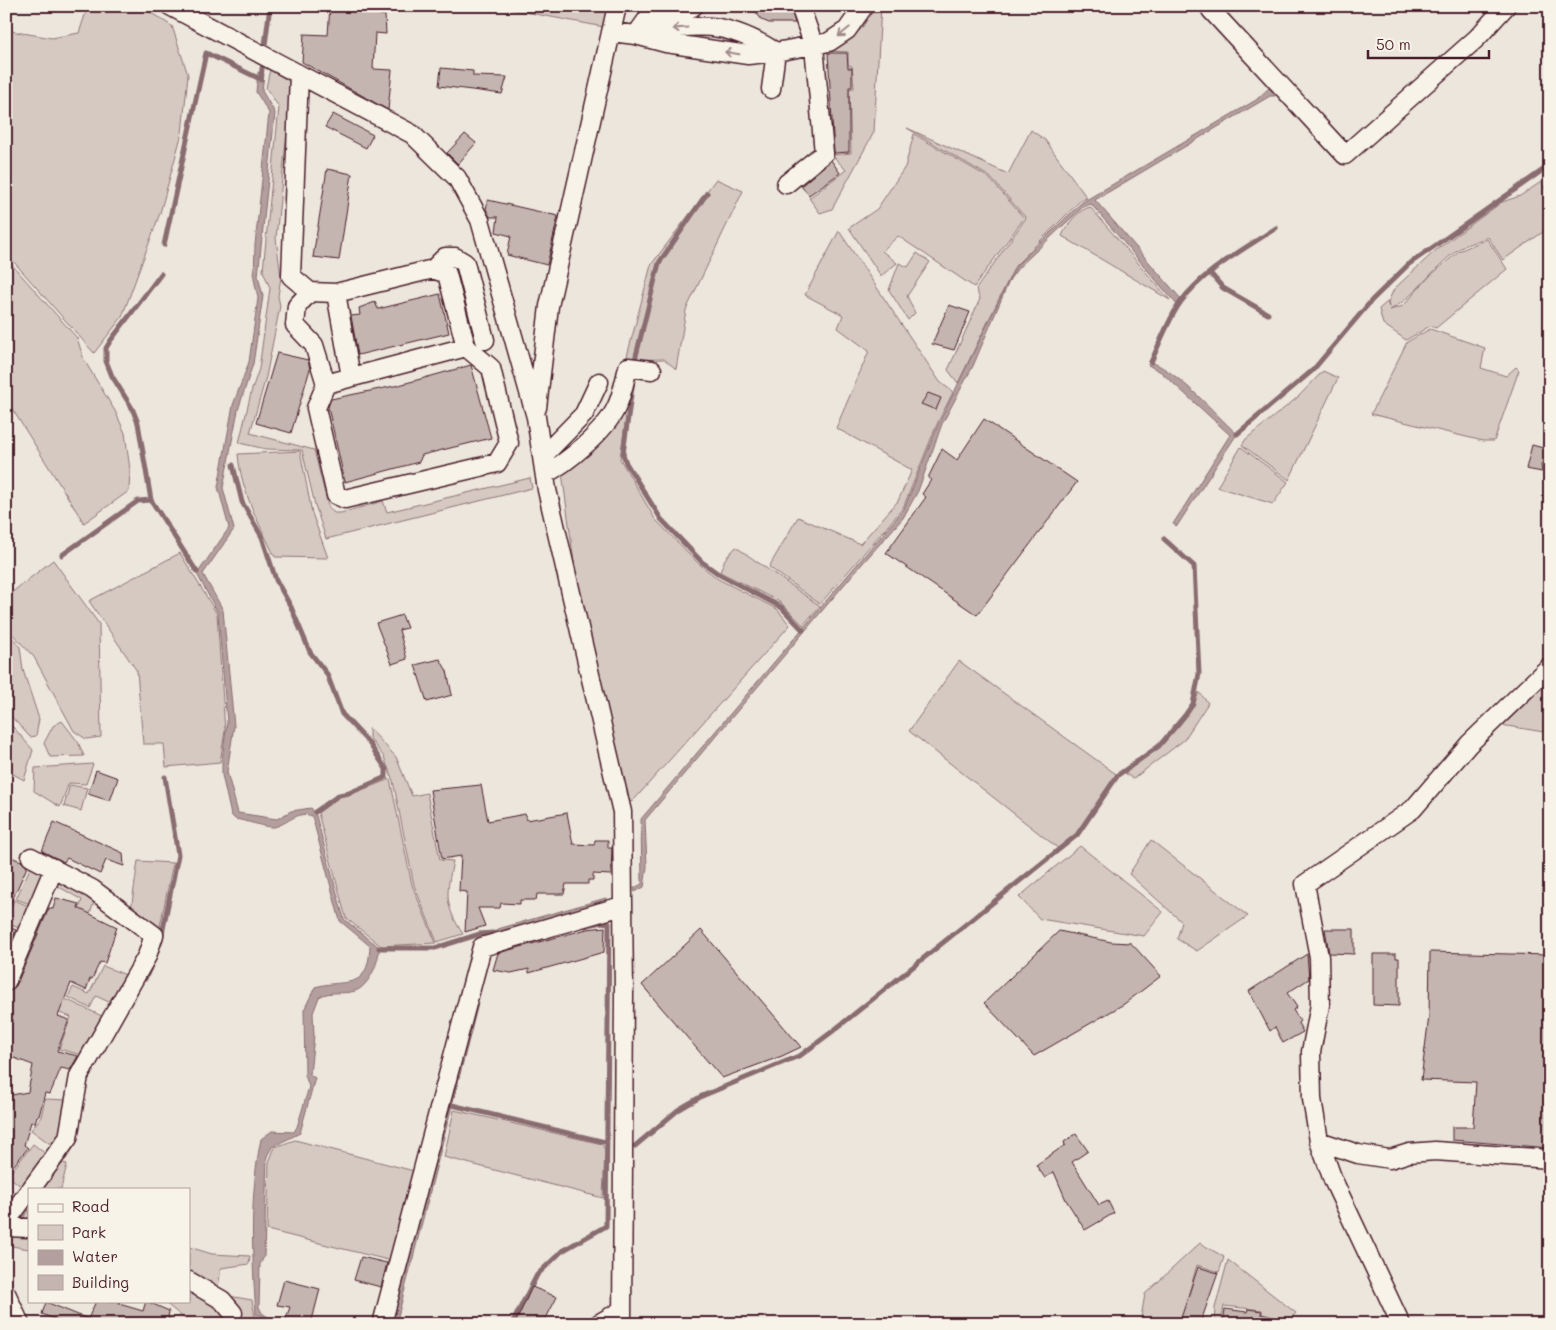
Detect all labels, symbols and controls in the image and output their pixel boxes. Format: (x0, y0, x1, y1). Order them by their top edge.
one-way arrow (673, 23, 689, 32)
one-way arrow (837, 26, 850, 37)
scale bar (1368, 28, 1490, 60)
text: 50 m (1376, 34, 1411, 54)
one-way arrow (724, 47, 740, 57)
legend (28, 1188, 190, 1302)
text: Road (72, 1196, 109, 1216)
text: Park (72, 1222, 106, 1242)
text: Water (72, 1246, 118, 1266)
text: Building (72, 1272, 129, 1292)

